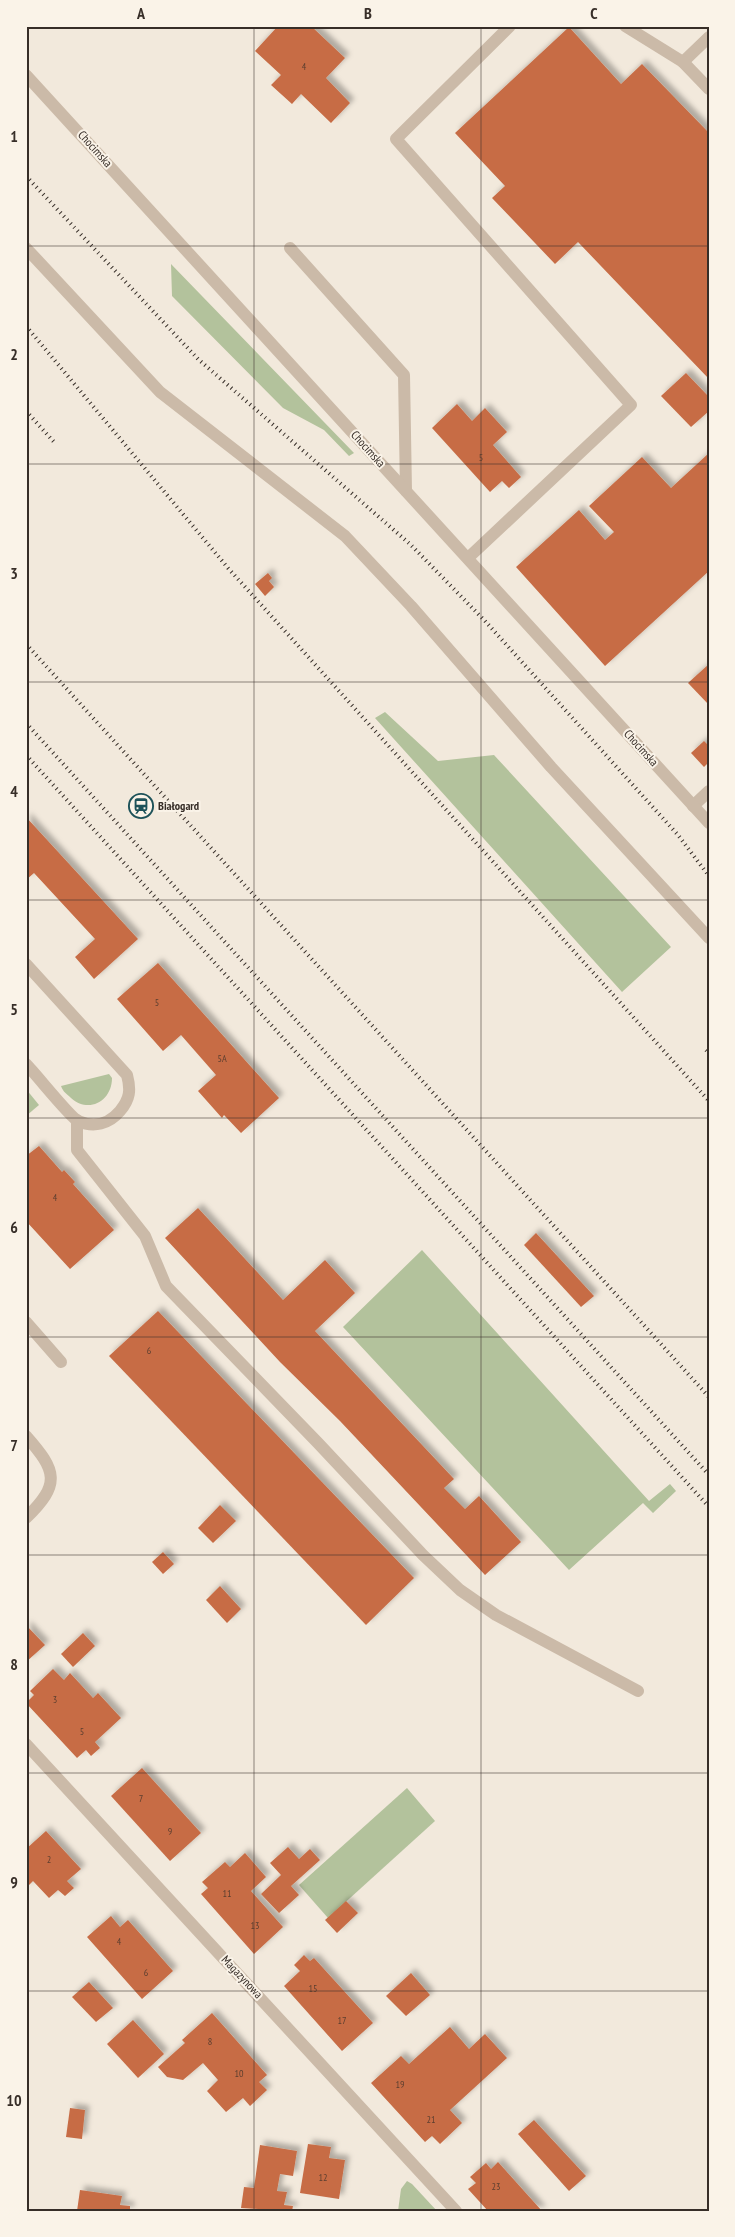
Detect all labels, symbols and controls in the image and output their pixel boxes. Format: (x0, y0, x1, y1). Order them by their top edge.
text: A (136, 3, 146, 23)
text: B (364, 3, 372, 23)
text: C (590, 3, 598, 23)
house number: 4 (302, 60, 307, 73)
text: 1 (10, 126, 18, 146)
street label: Chocimska (75, 127, 116, 170)
text: 2 (10, 344, 18, 364)
street label: Chocimska (348, 427, 389, 470)
house number: 5 (479, 451, 483, 464)
text: 3 (10, 563, 18, 583)
street label: Chocimska (621, 726, 662, 769)
text: 4 (10, 781, 18, 801)
station icon: Białogard (128, 793, 154, 819)
place label: Białogard (158, 798, 199, 813)
house number: 5 (155, 996, 159, 1009)
text: 5 (10, 999, 18, 1019)
house number: 5A (217, 1052, 227, 1065)
house number: 4 (53, 1191, 58, 1204)
text: 6 (10, 1217, 18, 1237)
house number: 6 (147, 1344, 152, 1357)
text: 7 (10, 1435, 18, 1455)
text: 8 (10, 1654, 18, 1674)
house number: 3 (53, 1693, 57, 1706)
house number: 5 (80, 1725, 84, 1738)
house number: 7 (139, 1792, 143, 1805)
house number: 9 (168, 1825, 172, 1838)
house number: 2 (47, 1853, 51, 1866)
text: 9 (10, 1872, 18, 1892)
house number: 11 (223, 1887, 232, 1900)
house number: 13 (251, 1919, 260, 1932)
house number: 4 (117, 1935, 122, 1948)
street label: Magazynowa (219, 1952, 266, 2001)
house number: 6 (144, 1966, 149, 1979)
house number: 15 (309, 1982, 318, 1995)
house number: 17 (338, 2014, 347, 2027)
house number: 8 (208, 2035, 212, 2048)
house number: 10 (235, 2067, 244, 2080)
house number: 19 (396, 2078, 405, 2091)
text: 10 (6, 2090, 22, 2110)
house number: 21 (427, 2113, 436, 2126)
house number: 12 (319, 2171, 328, 2184)
house number: 23 (492, 2180, 501, 2193)

